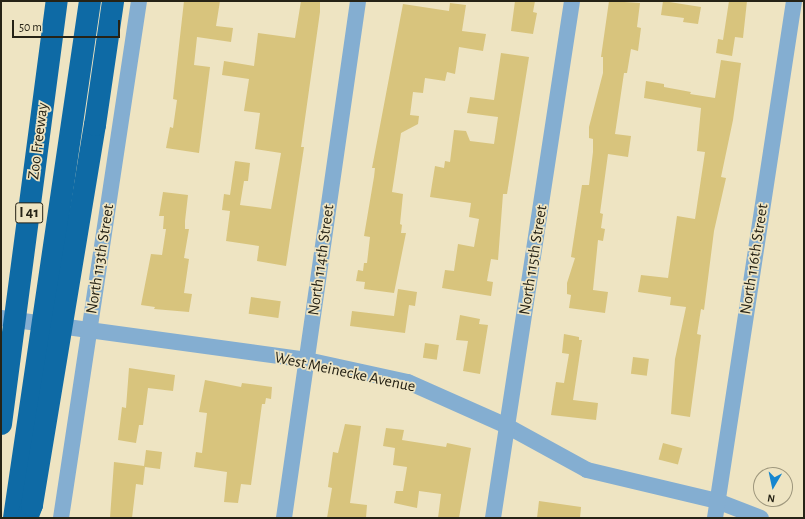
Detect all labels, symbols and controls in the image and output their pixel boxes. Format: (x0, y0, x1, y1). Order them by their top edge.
scale bar (14, 12, 122, 38)
text: 50 m (19, 21, 42, 33)
street label: Zoo Freeway (24, 102, 52, 180)
road number: I 41 (15, 200, 43, 226)
street label: North 116th Street (736, 202, 772, 316)
street label: North 113th Street (82, 203, 118, 315)
street label: North 114th Street (304, 203, 338, 317)
street label: North 115th Street (515, 204, 551, 316)
street label: West Meinecke Avenue (273, 348, 417, 396)
north arrow (753, 467, 793, 507)
text: N (767, 492, 776, 504)

